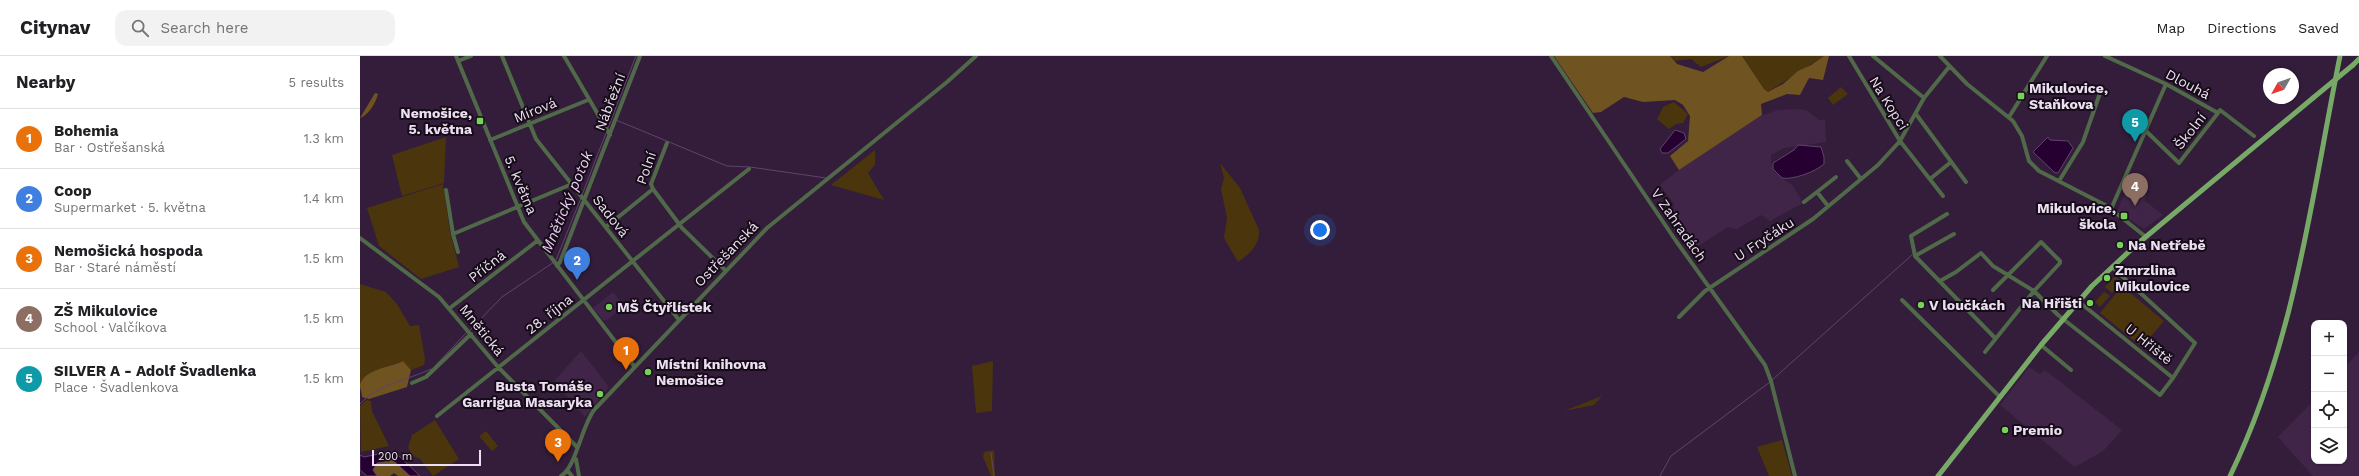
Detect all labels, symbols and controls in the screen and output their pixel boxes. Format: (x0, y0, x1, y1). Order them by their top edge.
search box (115, 10, 395, 46)
text: Citynav (20, 16, 91, 39)
icon: search (129, 17, 151, 39)
text: Search here (161, 19, 248, 37)
text: Map (2157, 20, 2185, 36)
text: Directions (2207, 20, 2276, 36)
text: Saved (2298, 20, 2339, 36)
street label: Dlouhá (2163, 66, 2213, 102)
north arrow (2263, 68, 2299, 104)
street label: Nábřežní (592, 71, 628, 133)
text: Nearby (16, 72, 75, 92)
street label: Na Kopci (1866, 73, 1912, 133)
text: 5 results (289, 75, 344, 90)
place label: Mikulovice, Staňkova (2029, 80, 2108, 112)
marker: Mikulovice, Staňkova (2016, 91, 2026, 101)
street label: Mírová (511, 94, 559, 126)
place label: Nemošice, 5. května (400, 105, 473, 137)
pin: 5 (2122, 109, 2148, 142)
street label: Školní (2171, 109, 2209, 152)
marker: Nemošice, 5. května (475, 116, 485, 126)
text: Bohemia (54, 122, 118, 140)
text: 1 (26, 131, 32, 146)
text: 1.3 km (304, 131, 344, 146)
text: Bar · Ostřešanská (54, 140, 165, 155)
water label: Mnětický potok (537, 148, 597, 256)
street label: Polní (633, 149, 659, 186)
street label: 5. května (501, 153, 541, 217)
pin: 4 (2122, 173, 2148, 206)
text: Coop (54, 182, 92, 200)
street label: V Zahradách (1648, 185, 1710, 265)
text: 2 (25, 191, 33, 206)
text: 1.4 km (303, 191, 344, 206)
street label: Sadová (590, 192, 632, 240)
text: Supermarket · 5. května (54, 200, 206, 215)
place label: Mikulovice, škola (2037, 200, 2117, 232)
marker: Mikulovice, škola (2119, 211, 2129, 221)
street label: U Fryčáku (1731, 214, 1797, 264)
street label: Ostřešanská (691, 218, 761, 290)
your location (1310, 220, 1330, 240)
place label: Na Netřebě (2128, 237, 2206, 253)
marker: Na Netřebě (2115, 240, 2125, 250)
text: Nemošická hospoda (54, 242, 203, 260)
street label: Příčná (465, 247, 509, 285)
pin: 2 (564, 247, 590, 280)
text: 3 (25, 251, 33, 266)
text: 1.5 km (304, 251, 344, 266)
text: Bar · Staré náměstí (54, 260, 176, 275)
place label: Zmrzlina Mikulovice (2115, 262, 2190, 294)
marker: Zmrzlina Mikulovice (2102, 273, 2112, 283)
street label: 28. října (522, 291, 576, 337)
place label: Na Hřišti (2022, 295, 2082, 311)
place label: V loučkách (1929, 297, 2005, 313)
marker: Na Hřišti (2085, 298, 2095, 308)
place label: MŠ Čtyřlístek (617, 299, 712, 315)
marker: V loučkách (1916, 300, 1926, 310)
street label: Mnětická (456, 301, 508, 359)
text: ZŠ Mikulovice (54, 302, 158, 320)
marker: MŠ Čtyřlístek (604, 302, 614, 312)
text: 4 (25, 311, 33, 326)
text: 1.5 km (304, 311, 344, 326)
text: School · Valčíkova (54, 320, 167, 335)
street label: U Hřiště (2122, 320, 2176, 368)
map controls (2311, 320, 2347, 464)
button: + (2311, 320, 2347, 356)
pin: 1 (613, 337, 639, 370)
place label: Místní knihovna Nemošice (656, 356, 767, 388)
button: − (2311, 356, 2347, 392)
text: SILVER A - Adolf Švadlenka (54, 362, 256, 380)
marker: Místní knihovna Nemošice (643, 367, 653, 377)
text: 5 (25, 371, 33, 386)
text: 1.5 km (304, 371, 344, 386)
place label: Busta Tomáše Garrigua Masaryka (462, 378, 593, 410)
text: Place · Švadlenkova (54, 380, 179, 395)
marker: Busta Tomáše Garrigua Masaryka (595, 389, 605, 399)
button: locate (2311, 392, 2347, 428)
place label: Premio (2013, 422, 2062, 438)
marker: Premio (2000, 425, 2010, 435)
button: layers (2311, 428, 2347, 464)
pin: 3 (545, 429, 571, 462)
scale bar (372, 448, 481, 467)
text: 200 m (378, 450, 412, 463)

